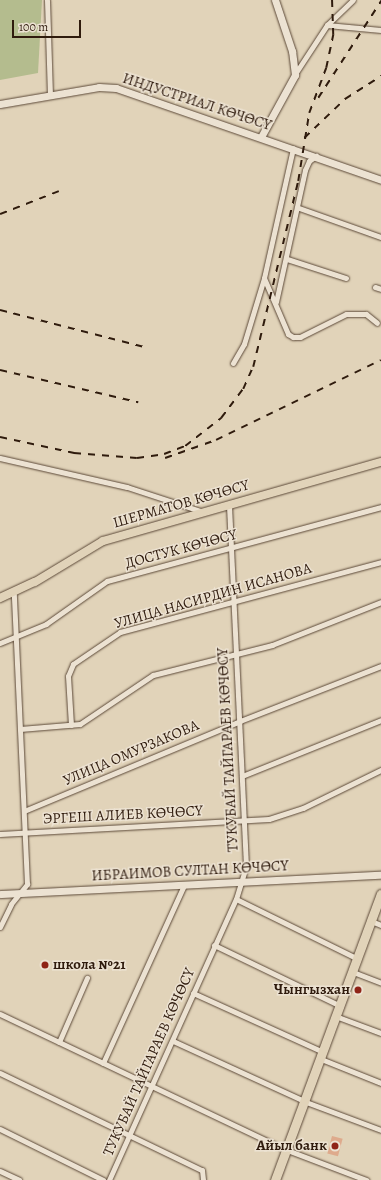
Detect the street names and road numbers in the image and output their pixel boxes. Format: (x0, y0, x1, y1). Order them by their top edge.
street label: ИНДУСТРИАЛ КӨЧӨСҮ (120, 69, 274, 135)
street label: ШЕРМАТОВ КӨЧӨСҮ (111, 476, 251, 532)
street label: ДОСТУК КӨЧӨСҮ (123, 525, 239, 573)
street label: УЛИЦА НАСИРДИН ИСАНОВА (112, 559, 314, 633)
street label: ТУКУБАЙ ТАЙГАРАЕВ КӨЧӨСҮ (214, 648, 242, 852)
street label: УЛИЦА ОМУРЗАКОВА (60, 716, 202, 790)
street label: ЭРГЕШ АЛИЕВ КӨЧӨСҮ (43, 802, 203, 828)
street label: ИБРАИМОВ СУЛТАН КӨЧӨСҮ (91, 857, 289, 885)
street label: ТУКУБАЙ ТАЙГАРАЕВ КӨЧӨСҮ (99, 965, 199, 1159)

